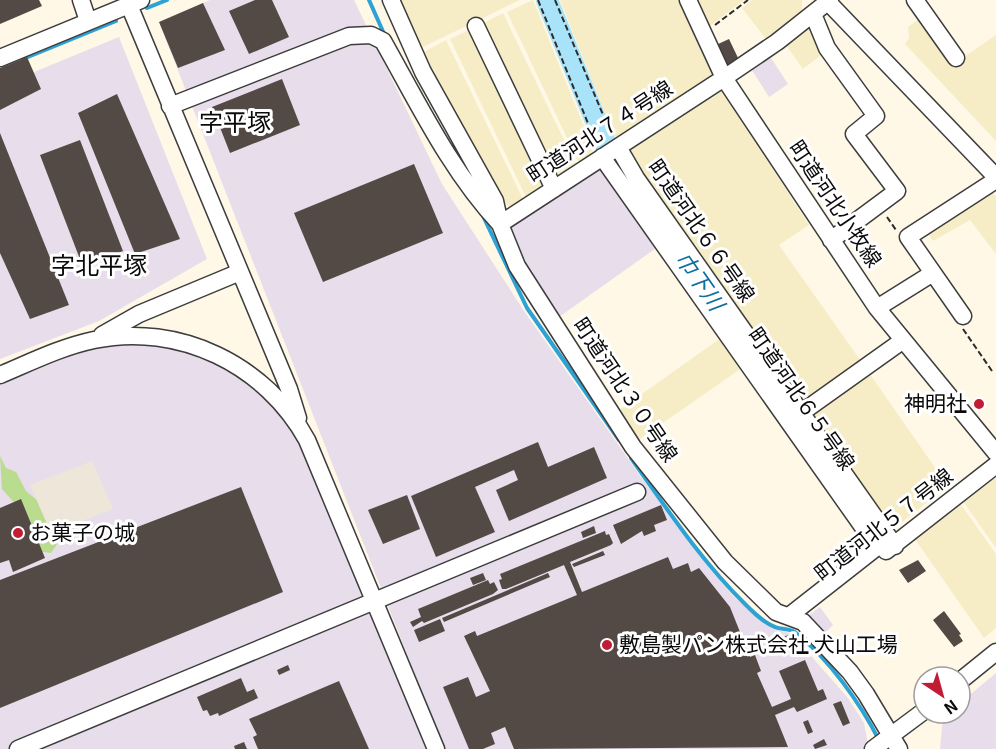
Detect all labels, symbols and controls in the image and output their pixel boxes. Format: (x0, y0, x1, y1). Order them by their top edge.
street label: 町道河北７４号線 (520, 72, 678, 189)
district label: 字平塚 (199, 103, 271, 138)
street label: 町道河北小牧線 (783, 134, 890, 272)
street label: 町道河北６６号線 (642, 152, 763, 307)
water label: 巾下川 (670, 244, 735, 318)
district label: 字北平塚 (51, 246, 147, 281)
street label: 町道河北３０号線 (567, 311, 686, 467)
street label: 町道河北６５号線 (742, 320, 863, 475)
place label: 神明社 (904, 387, 967, 417)
marker: 神明社 (972, 397, 986, 411)
street label: 町道河北５７号線 (807, 460, 958, 587)
place label: お菓子の城 (30, 516, 135, 546)
marker: お菓子の城 (11, 526, 25, 540)
place label: 敷島製パン株式会社 犬山工場 (619, 628, 898, 658)
marker: 敷島製パン株式会社 犬山工場 (600, 638, 614, 652)
north arrow (912, 665, 972, 725)
text: N (940, 695, 963, 721)

